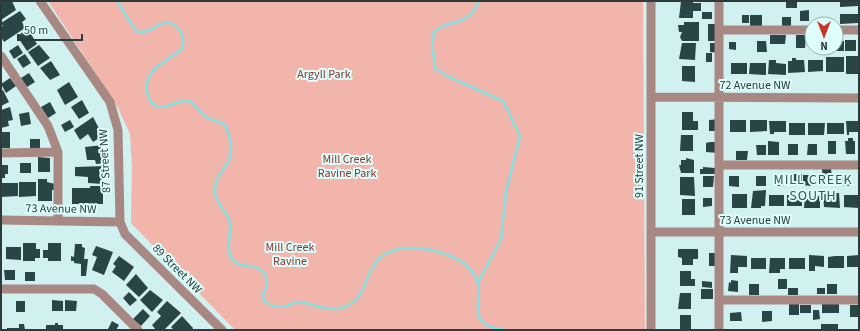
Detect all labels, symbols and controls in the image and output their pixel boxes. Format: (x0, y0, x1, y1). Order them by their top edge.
scale bar (18, 16, 82, 42)
north arrow (804, 16, 844, 56)
text: 50 m (24, 22, 48, 39)
text: N (820, 38, 828, 53)
park label: Argyll Park (297, 66, 351, 83)
street label: 72 Avenue NW (720, 77, 791, 94)
street label: 87 Street NW (95, 128, 115, 193)
street label: 91 Street NW (631, 133, 648, 198)
park label: Mill Creek Ravine Park (318, 151, 376, 182)
district label: MILL CREEK SOUTH (773, 170, 853, 206)
street label: 73 Avenue NW (25, 200, 97, 218)
street label: 73 Avenue NW (720, 212, 791, 229)
park label: Mill Creek Ravine (266, 239, 315, 270)
street label: 89 Street NW (148, 240, 206, 298)

